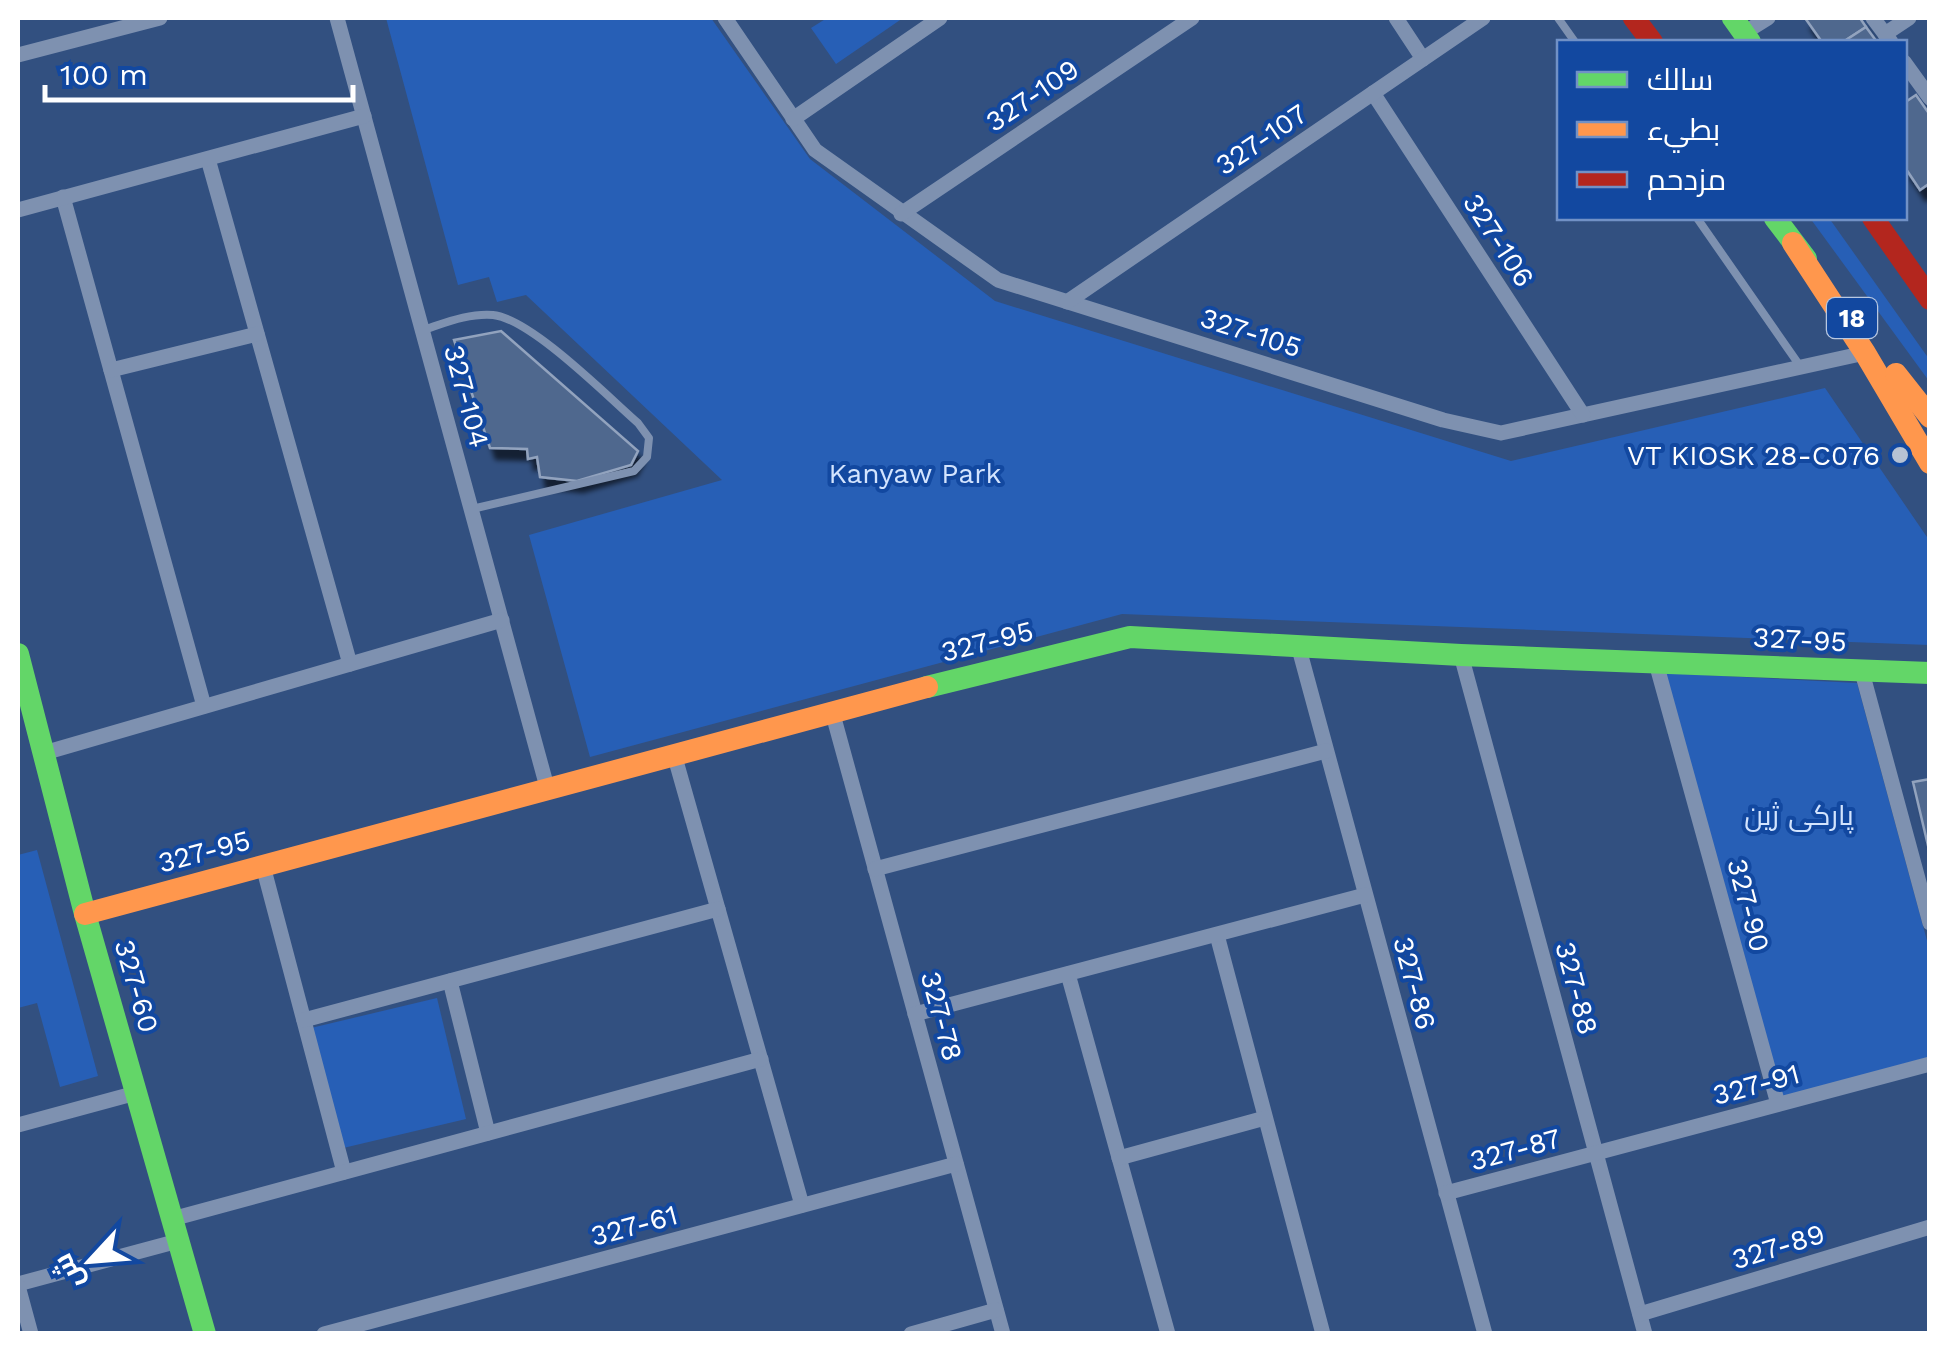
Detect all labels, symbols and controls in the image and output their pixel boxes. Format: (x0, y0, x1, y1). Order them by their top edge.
scale bar (45, 40, 352, 102)
legend (1557, 40, 1907, 220)
street label: 327-109 (979, 52, 1085, 138)
text: 100 m (60, 57, 148, 92)
text: سالك (1647, 62, 1713, 97)
street label: 327-107 (1209, 97, 1313, 182)
text: بطيء (1647, 112, 1720, 153)
text: مزدحم (1647, 162, 1726, 200)
street label: 327-106 (1456, 187, 1541, 293)
road number: 18 (1827, 298, 1877, 338)
street label: 327-105 (1196, 301, 1305, 364)
street label: 327-104 (437, 341, 496, 451)
place label: VT KIOSK 28-C076 (1627, 439, 1880, 472)
marker: VT KIOSK 28-C076 (1889, 444, 1911, 466)
park label: Kanyaw Park (829, 457, 1002, 490)
street label: 327-95 (938, 614, 1037, 669)
street label: 327-95 (1752, 621, 1848, 658)
park label: پارکی ژین (1744, 799, 1854, 834)
street label: 327-95 (155, 823, 254, 880)
street label: 327-90 (1720, 855, 1777, 955)
street label: 327-86 (1386, 933, 1443, 1033)
street label: 327-60 (108, 936, 165, 1036)
street label: 327-88 (1548, 938, 1605, 1038)
street label: 327-78 (914, 968, 969, 1065)
street label: 327-91 (1709, 1057, 1803, 1112)
street label: 327-87 (1466, 1122, 1564, 1177)
street label: 327-61 (587, 1198, 681, 1253)
north arrow (40, 1211, 140, 1311)
street label: 327-89 (1728, 1217, 1828, 1276)
text: ش (45, 1248, 91, 1295)

